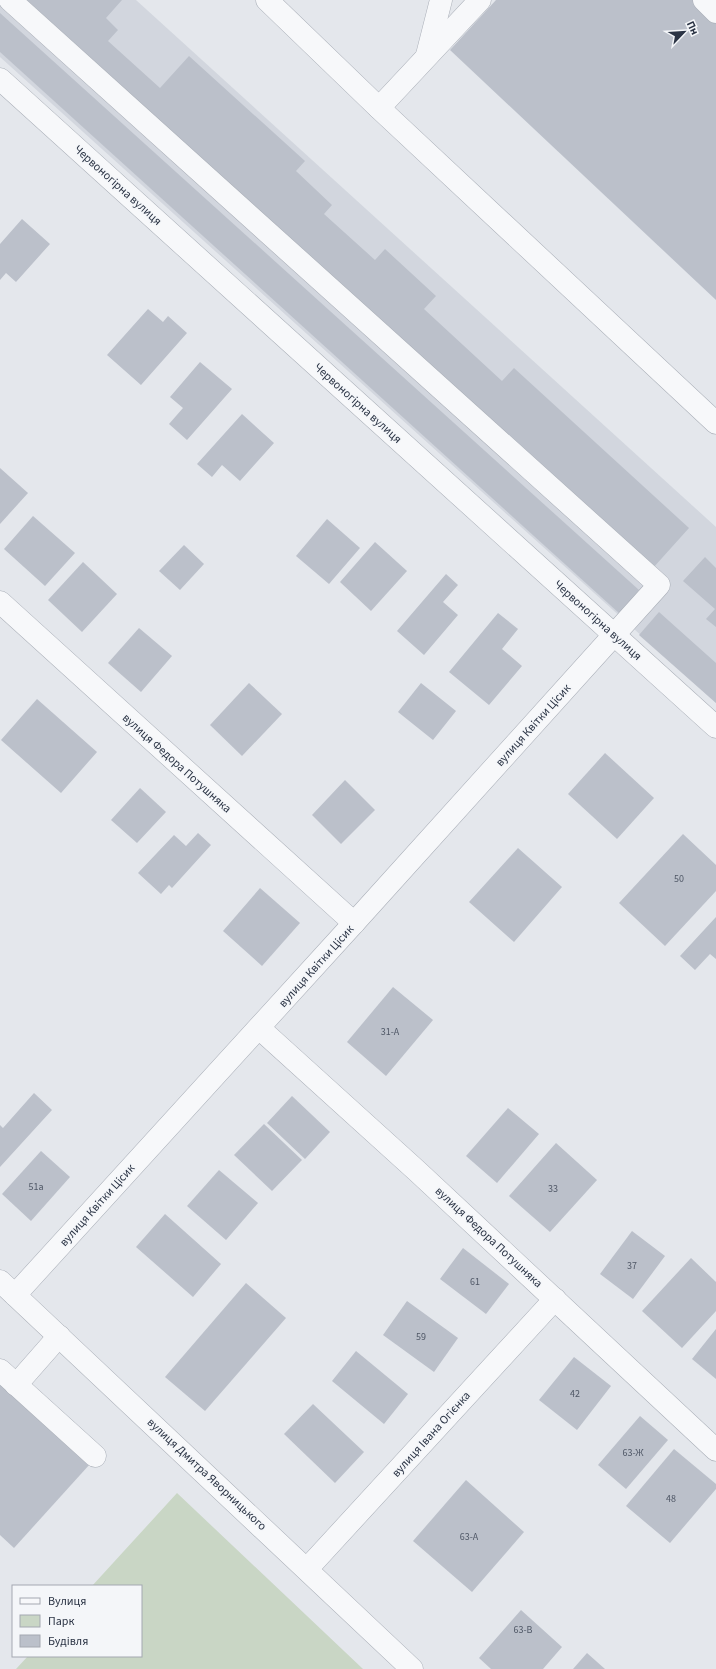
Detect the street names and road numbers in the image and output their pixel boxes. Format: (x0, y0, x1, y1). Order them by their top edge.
street label: Червоногірна вулиця (70, 141, 165, 229)
street label: Червоногірна вулиця (310, 359, 405, 447)
street label: Червоногірна вулиця (550, 576, 645, 664)
street label: вулиця Квітки Цісик (492, 680, 575, 770)
street label: вулиця Федора Потушняка (118, 710, 235, 817)
street label: вулиця Квітки Цісик (275, 921, 358, 1011)
street label: вулиця Квітки Цісик (56, 1160, 139, 1250)
street label: вулиця Федора Потушняка (431, 1183, 546, 1292)
street label: вулиця Івана Огієнка (388, 1388, 475, 1481)
street label: вулиця Дмитра Яворницького (143, 1414, 270, 1534)

